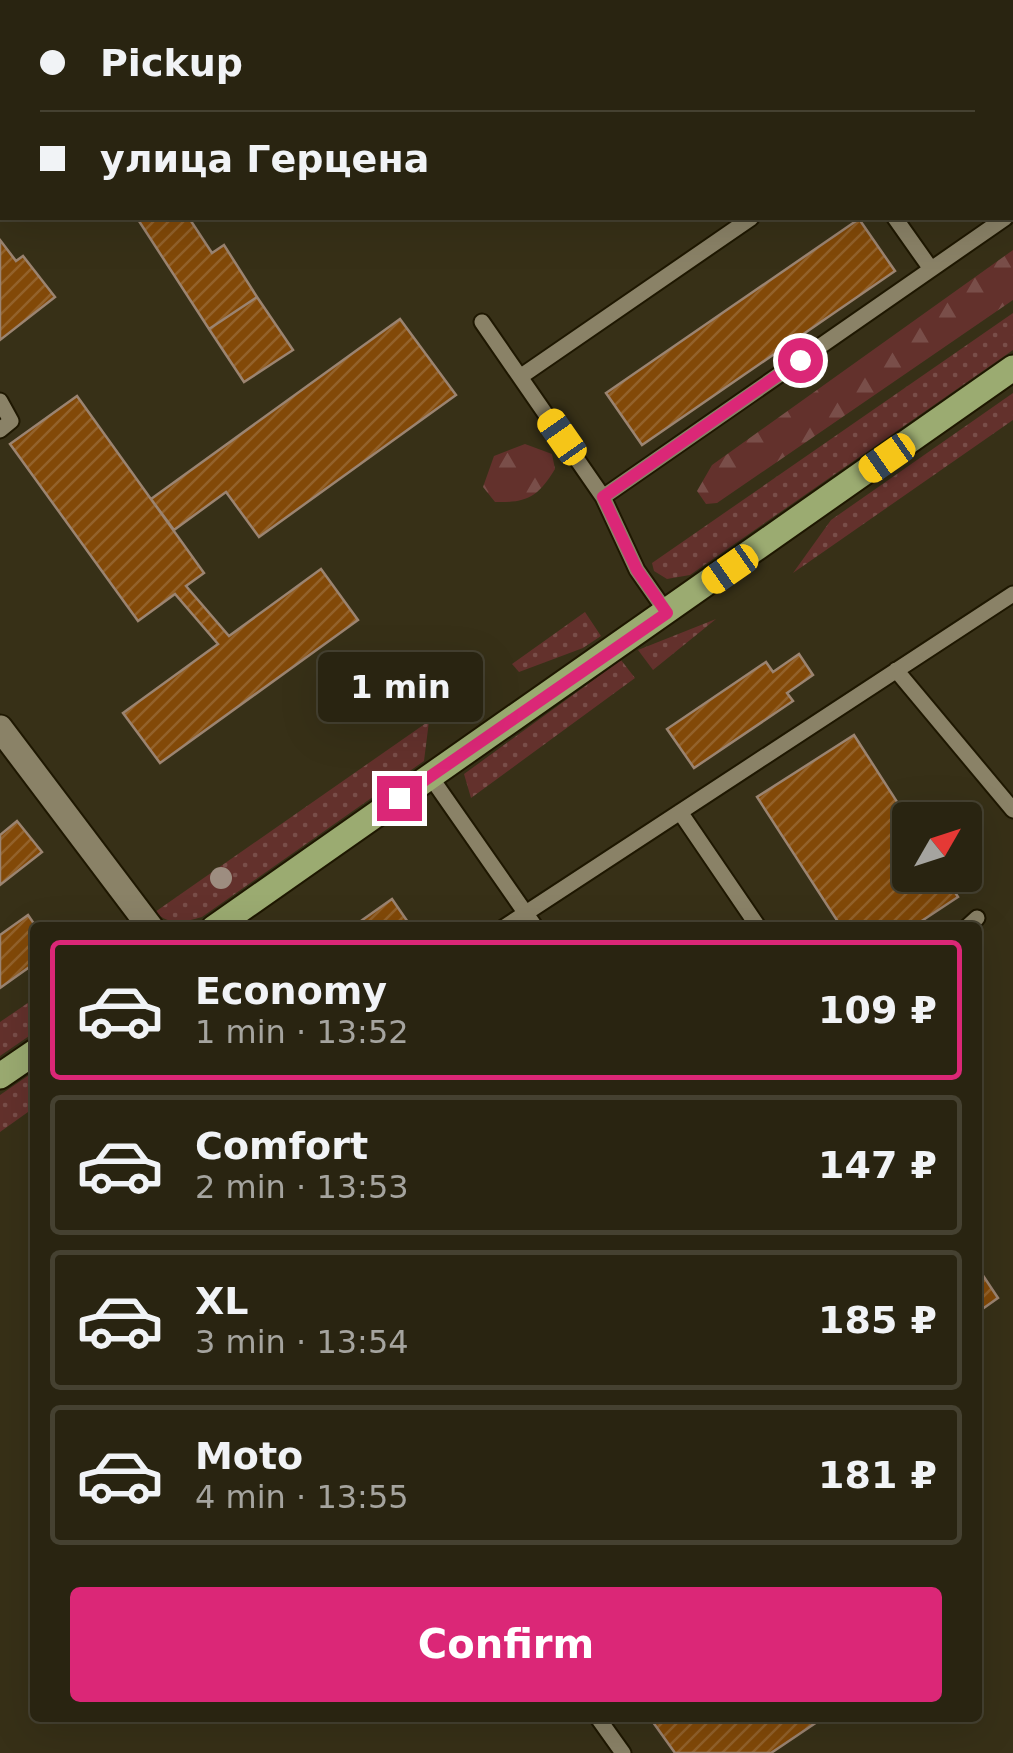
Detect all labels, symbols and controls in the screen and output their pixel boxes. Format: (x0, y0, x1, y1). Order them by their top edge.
text: Pickup (100, 41, 243, 85)
text: улица Герцена (100, 137, 429, 181)
route start (778, 338, 823, 383)
car (533, 404, 591, 470)
car (854, 429, 920, 487)
car (697, 540, 763, 598)
callout: 1 min (316, 653, 482, 723)
text: 1 min (350, 668, 451, 706)
route end (377, 776, 422, 821)
north arrow (892, 802, 982, 892)
map controls (892, 802, 982, 892)
icon: car (75, 965, 165, 1055)
text: Economy (195, 969, 387, 1013)
text: 109 ₽ (818, 988, 937, 1032)
text: 1 min · 13:52 (195, 1013, 409, 1051)
icon: car (75, 1120, 165, 1210)
text: Comfort (195, 1124, 368, 1168)
text: 147 ₽ (818, 1143, 937, 1187)
text: 2 min · 13:53 (195, 1168, 409, 1206)
icon: car (75, 1275, 165, 1365)
text: XL (195, 1279, 249, 1323)
text: 185 ₽ (818, 1298, 937, 1342)
text: 3 min · 13:54 (195, 1323, 409, 1361)
icon: car (75, 1430, 165, 1520)
text: Moto (195, 1434, 303, 1478)
text: 181 ₽ (818, 1453, 937, 1497)
text: 4 min · 13:55 (195, 1478, 409, 1516)
button: Confirm (70, 1587, 942, 1702)

